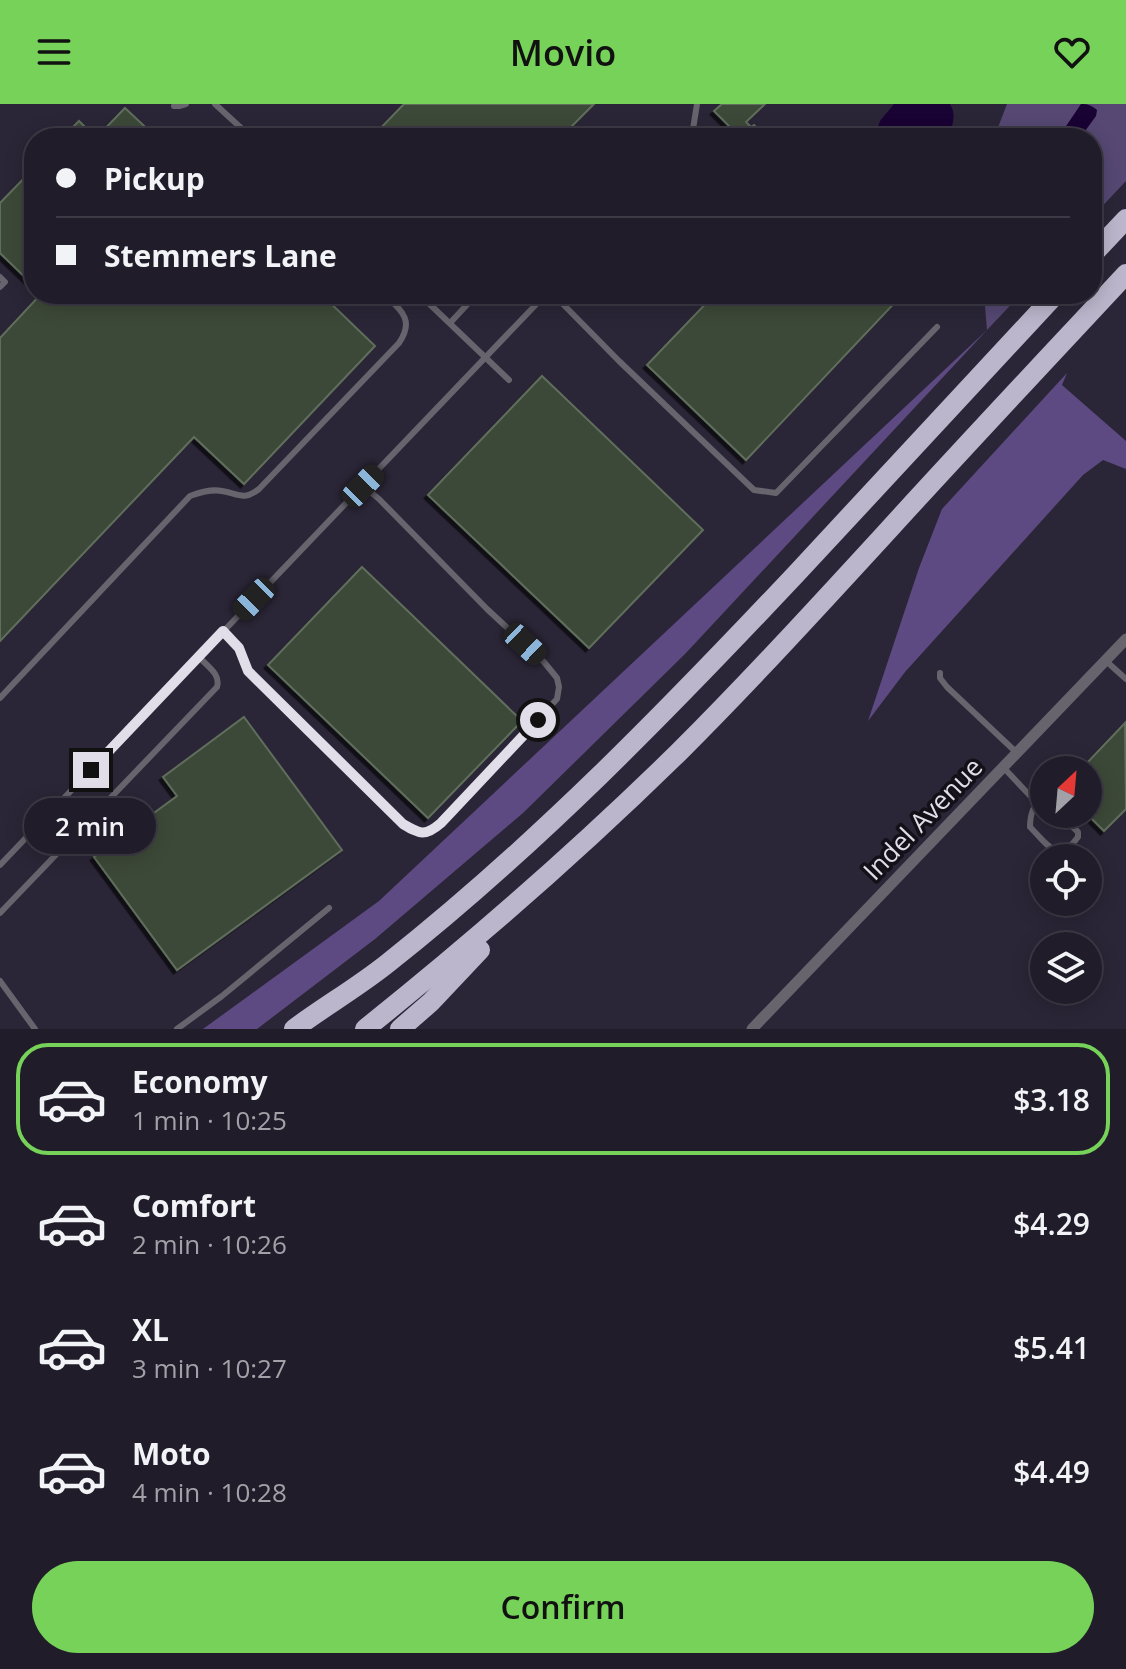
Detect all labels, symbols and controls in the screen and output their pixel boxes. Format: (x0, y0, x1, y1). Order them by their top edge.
text: Movio (510, 28, 616, 77)
icon: menu (32, 30, 76, 74)
icon: heart (1050, 30, 1094, 74)
text: Pickup (104, 158, 205, 199)
text: Stemmers Lane (104, 235, 337, 276)
car (338, 460, 388, 512)
car (229, 573, 279, 625)
car (499, 619, 551, 669)
route start (520, 702, 556, 738)
street label: Indel Avenue (855, 749, 990, 887)
route end (73, 752, 109, 788)
north arrow (1030, 756, 1102, 828)
map controls (1030, 756, 1102, 1004)
callout: 2 min (25, 798, 157, 854)
text: 2 min (55, 808, 125, 844)
button: locate (1030, 844, 1102, 916)
button: layers (1030, 932, 1102, 1004)
text: Economy (132, 1061, 268, 1102)
icon: car (36, 1063, 108, 1135)
text: $3.18 (1013, 1079, 1090, 1120)
text: 1 min · 10:25 (132, 1102, 287, 1138)
text: Comfort (132, 1185, 256, 1226)
icon: car (36, 1187, 108, 1259)
text: $4.29 (1013, 1203, 1090, 1244)
text: 2 min · 10:26 (132, 1226, 287, 1262)
text: XL (132, 1309, 169, 1350)
icon: car (36, 1311, 108, 1383)
text: $5.41 (1013, 1327, 1090, 1368)
text: 3 min · 10:27 (132, 1350, 287, 1386)
text: Moto (132, 1433, 210, 1474)
icon: car (36, 1435, 108, 1507)
text: $4.49 (1013, 1451, 1090, 1492)
text: 4 min · 10:28 (132, 1474, 287, 1510)
button: Confirm (32, 1561, 1094, 1653)

